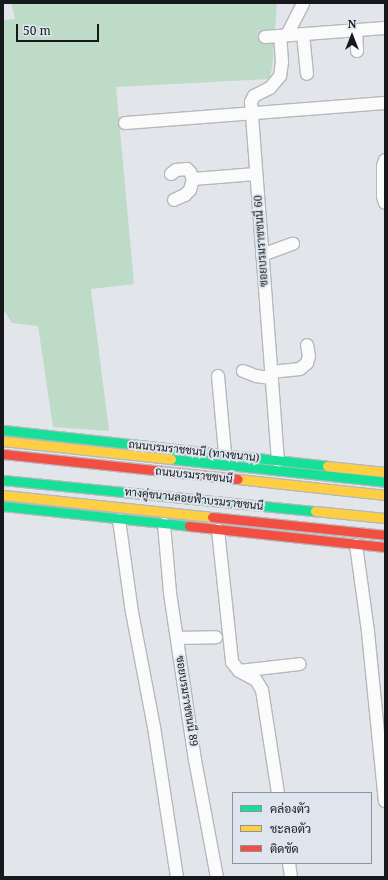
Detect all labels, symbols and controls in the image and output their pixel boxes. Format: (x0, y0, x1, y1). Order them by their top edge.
scale bar (18, 16, 101, 42)
north arrow (332, 16, 372, 56)
text: N (348, 16, 356, 31)
text: 50 m (23, 22, 51, 39)
street label: ซอยบรมราชชนนี 60 (251, 195, 271, 287)
street label: ถนนบรมราชชนนี (ทางขนาน) (128, 438, 260, 464)
street label: ถนนบรมราชชนนี (155, 464, 233, 486)
street label: ทางคู่ขนานลอยฟ้าบรมราชชนนี (124, 485, 264, 513)
street label: ซอยบรมราชชนนี 89 (173, 655, 201, 747)
legend (232, 792, 372, 864)
text: คล่องตัว (270, 800, 310, 817)
text: ชะลอตัว (270, 820, 311, 837)
text: ติดขัด (270, 840, 299, 857)

